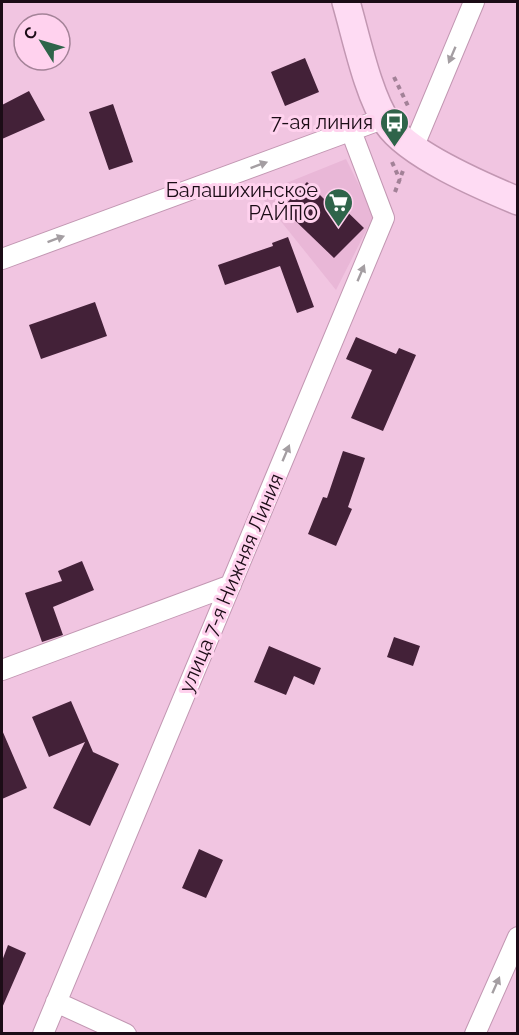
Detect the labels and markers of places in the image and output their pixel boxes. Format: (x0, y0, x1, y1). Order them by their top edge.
bus stop icon: 7-ая линия (378, 106, 410, 148)
place label: 7-ая линия (271, 110, 373, 134)
place label: Балашихинское РАЙПО (166, 178, 318, 225)
supermarket icon: Балашихинское РАЙПО (323, 186, 355, 228)

